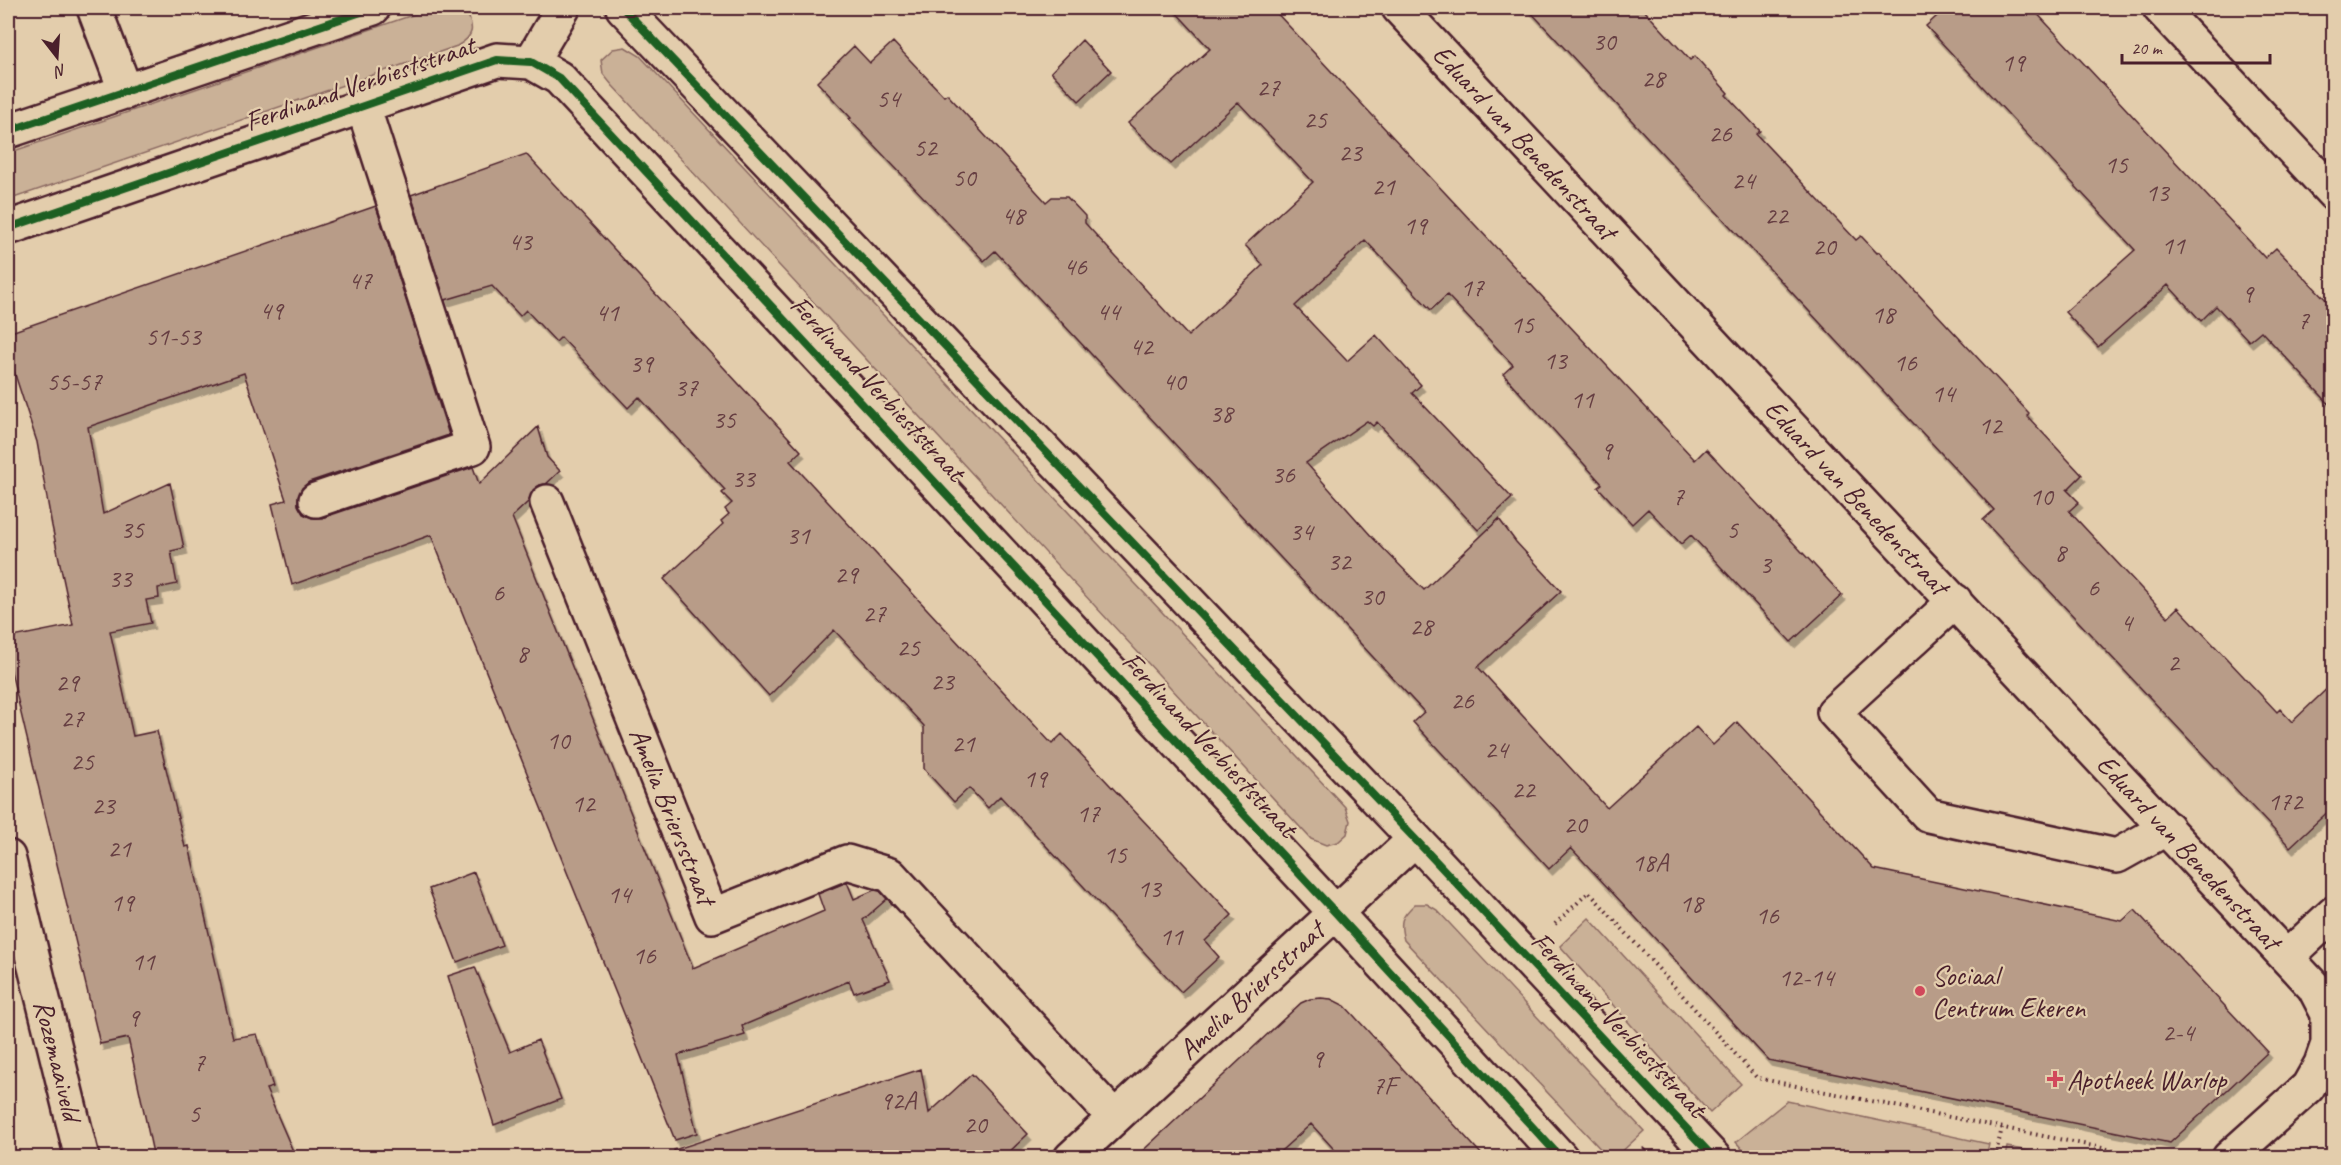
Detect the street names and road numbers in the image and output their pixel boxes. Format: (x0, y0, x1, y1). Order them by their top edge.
street label: Ferdinand Verbieststraat (240, 26, 482, 139)
street label: Eduard van Benedenstraat (1425, 37, 1627, 250)
street label: Ferdinand Verbieststraat (783, 288, 975, 490)
street label: Eduard van Benedenstraat (1757, 392, 1959, 605)
street label: Ferdinand Verbieststraat (1115, 644, 1307, 846)
street label: Amelia Briersstraat (622, 722, 726, 913)
street label: Eduard van Benedenstraat (2089, 747, 2291, 960)
street label: Amelia Briersstraat (1170, 911, 1334, 1067)
street label: Ferdinand Verbieststraat (1524, 924, 1716, 1126)
street label: Rozemaaiveld (26, 996, 91, 1128)

